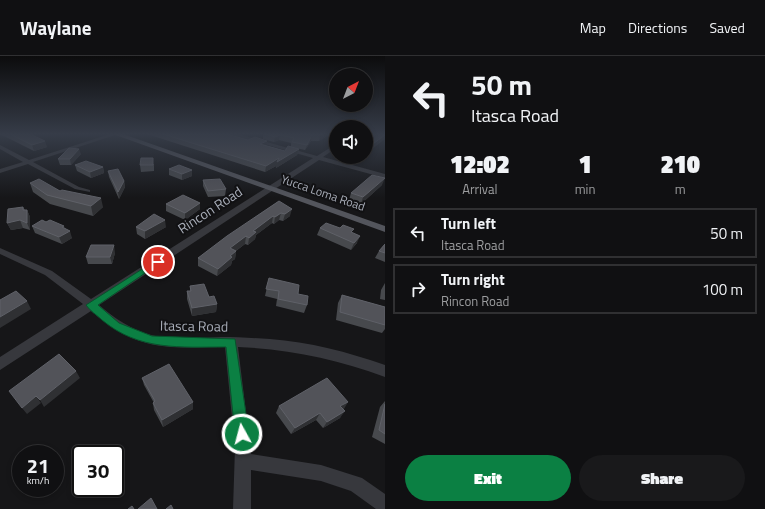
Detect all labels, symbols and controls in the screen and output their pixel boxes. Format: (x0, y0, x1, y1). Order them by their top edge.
text: Waylane (20, 13, 92, 42)
text: Map (580, 17, 606, 38)
text: Directions (628, 17, 687, 38)
text: Saved (709, 17, 745, 38)
text: 50 m (471, 63, 532, 106)
north arrow (329, 68, 373, 112)
map controls (329, 68, 373, 164)
icon: left (405, 72, 457, 124)
text: Itasca Road (471, 102, 559, 129)
button: sound (329, 120, 373, 164)
text: 12:02 (450, 146, 510, 182)
text: 1 (578, 146, 592, 182)
text: 210 (660, 146, 700, 182)
street label: Yucca Loma Road (279, 169, 368, 216)
text: Arrival (462, 179, 497, 199)
text: min (575, 179, 595, 199)
text: m (675, 179, 686, 199)
street label: Rincon Road (173, 181, 246, 238)
text: Turn left (441, 212, 496, 235)
icon: left (407, 222, 429, 244)
text: 50 m (710, 222, 743, 245)
text: Itasca Road (441, 235, 505, 255)
pin (141, 245, 175, 279)
icon: arrive (147, 251, 169, 273)
text: Turn right (441, 268, 505, 291)
icon: right (407, 278, 429, 300)
text: 100 m (702, 278, 743, 301)
text: Rincon Road (441, 291, 509, 311)
street label: Itasca Road (160, 314, 228, 337)
position arrow (221, 413, 263, 455)
speed limit sign: 30 (72, 445, 124, 497)
text: 21 (27, 450, 49, 481)
button: Exit (405, 455, 571, 501)
button: Share (579, 455, 745, 501)
text: km/h (27, 473, 49, 488)

